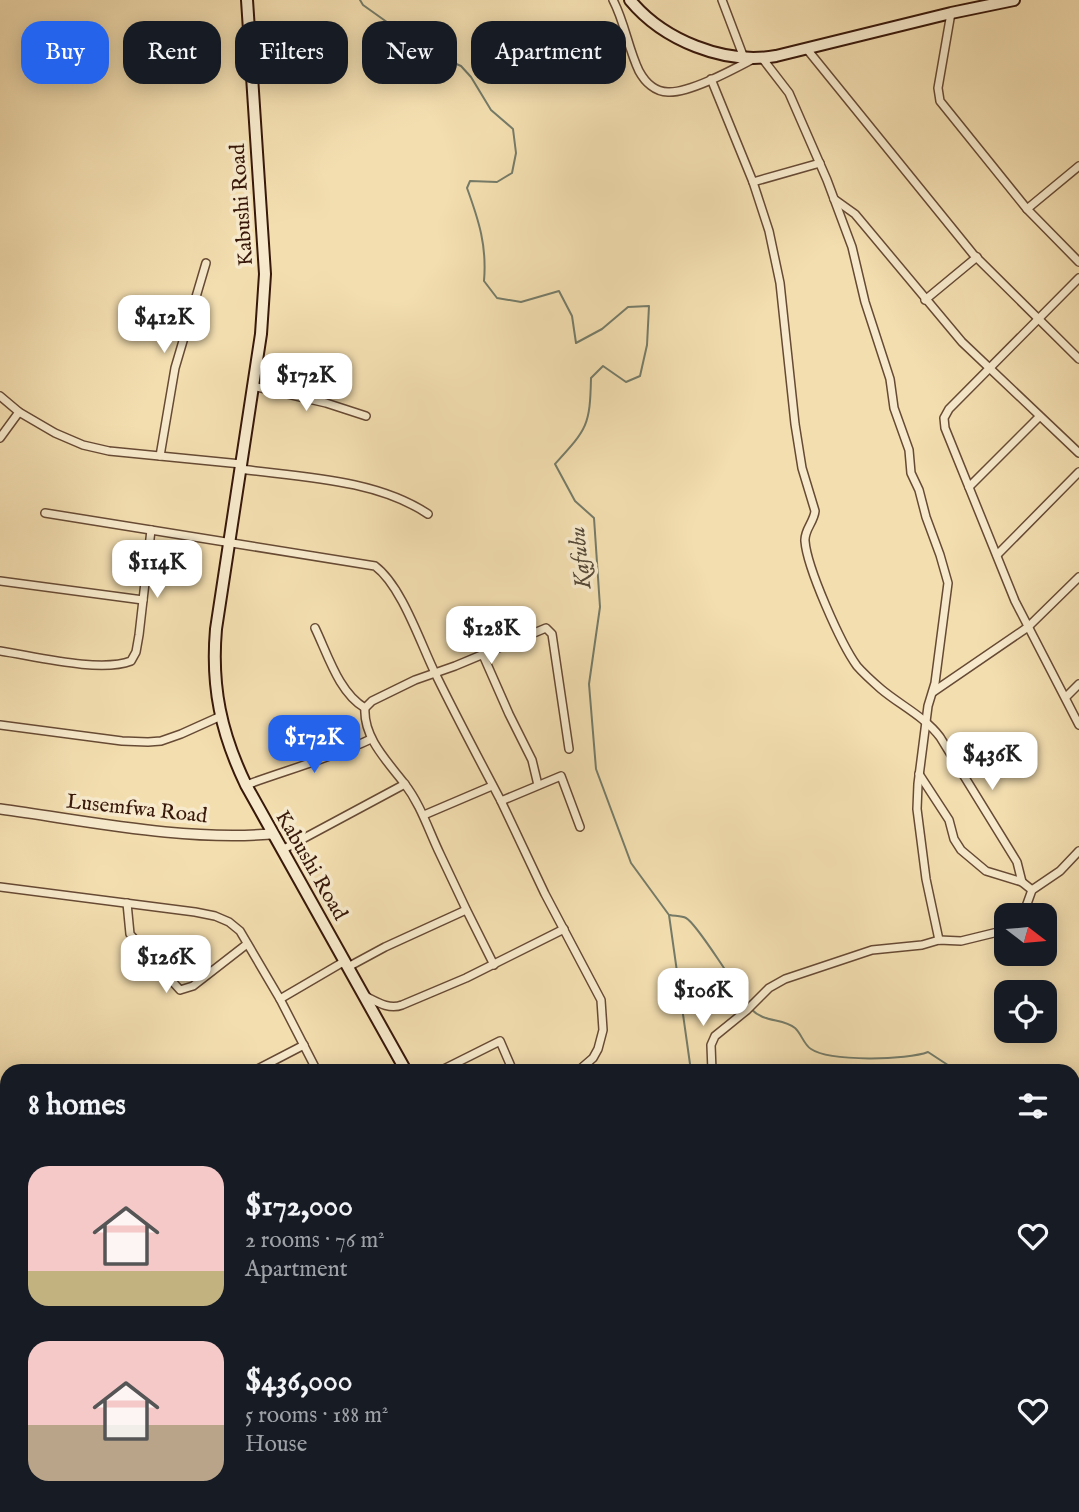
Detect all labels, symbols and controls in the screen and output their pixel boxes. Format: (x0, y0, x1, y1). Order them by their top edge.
chip: Buy (21, 21, 109, 84)
chip: Rent (123, 21, 221, 84)
chip: Filters (235, 21, 348, 84)
chip: New (362, 21, 457, 84)
chip: Apartment (471, 21, 626, 84)
street label: Kabushi Road (225, 142, 260, 267)
pin: $412K (115, 296, 213, 355)
text: $412K (134, 303, 194, 332)
pin: $172K (257, 354, 355, 413)
text: $172K (276, 361, 336, 390)
water label: Kafubu (563, 525, 598, 591)
pin: $114K (108, 540, 206, 600)
text: $114K (128, 548, 186, 577)
pin: $128K (442, 606, 540, 666)
text: $128K (462, 614, 520, 643)
pin: $172K (265, 716, 363, 775)
text: $172K (284, 723, 344, 752)
pin: $436K (943, 732, 1041, 792)
text: $436K (963, 740, 1021, 769)
street label: Lusemfwa Road (65, 789, 209, 830)
street label: Kabushi Road (268, 806, 353, 926)
north arrow (994, 903, 1057, 966)
map controls (994, 903, 1057, 1043)
pin: $126K (117, 936, 215, 995)
text: $126K (137, 943, 195, 972)
pin: $106K (654, 968, 752, 1028)
text: $106K (674, 976, 732, 1005)
button: locate (994, 980, 1057, 1043)
text: 8 homes (28, 1087, 126, 1125)
icon: filters (1014, 1087, 1052, 1125)
text: $172,000 (245, 1188, 353, 1226)
icon: home (84, 1194, 168, 1278)
icon: heart (1014, 1217, 1052, 1255)
text: 2 rooms · 76 m² (245, 1226, 385, 1255)
text: Apartment (245, 1255, 348, 1284)
text: $436,000 (245, 1363, 352, 1401)
icon: home (84, 1369, 168, 1453)
icon: heart (1014, 1392, 1052, 1430)
text: 5 rooms · 188 m² (245, 1401, 388, 1430)
text: House (245, 1430, 307, 1459)

